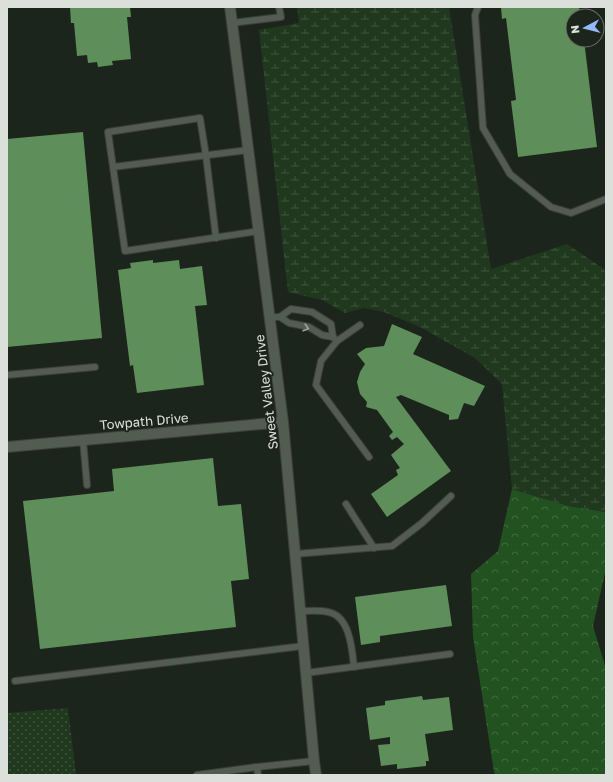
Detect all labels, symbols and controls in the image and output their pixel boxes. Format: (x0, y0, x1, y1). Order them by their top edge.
north arrow (565, 8, 605, 48)
text: N (568, 24, 582, 34)
one-way arrow (303, 323, 310, 331)
street label: Sweet Valley Drive (251, 334, 281, 450)
street label: Towpath Drive (99, 409, 189, 433)

